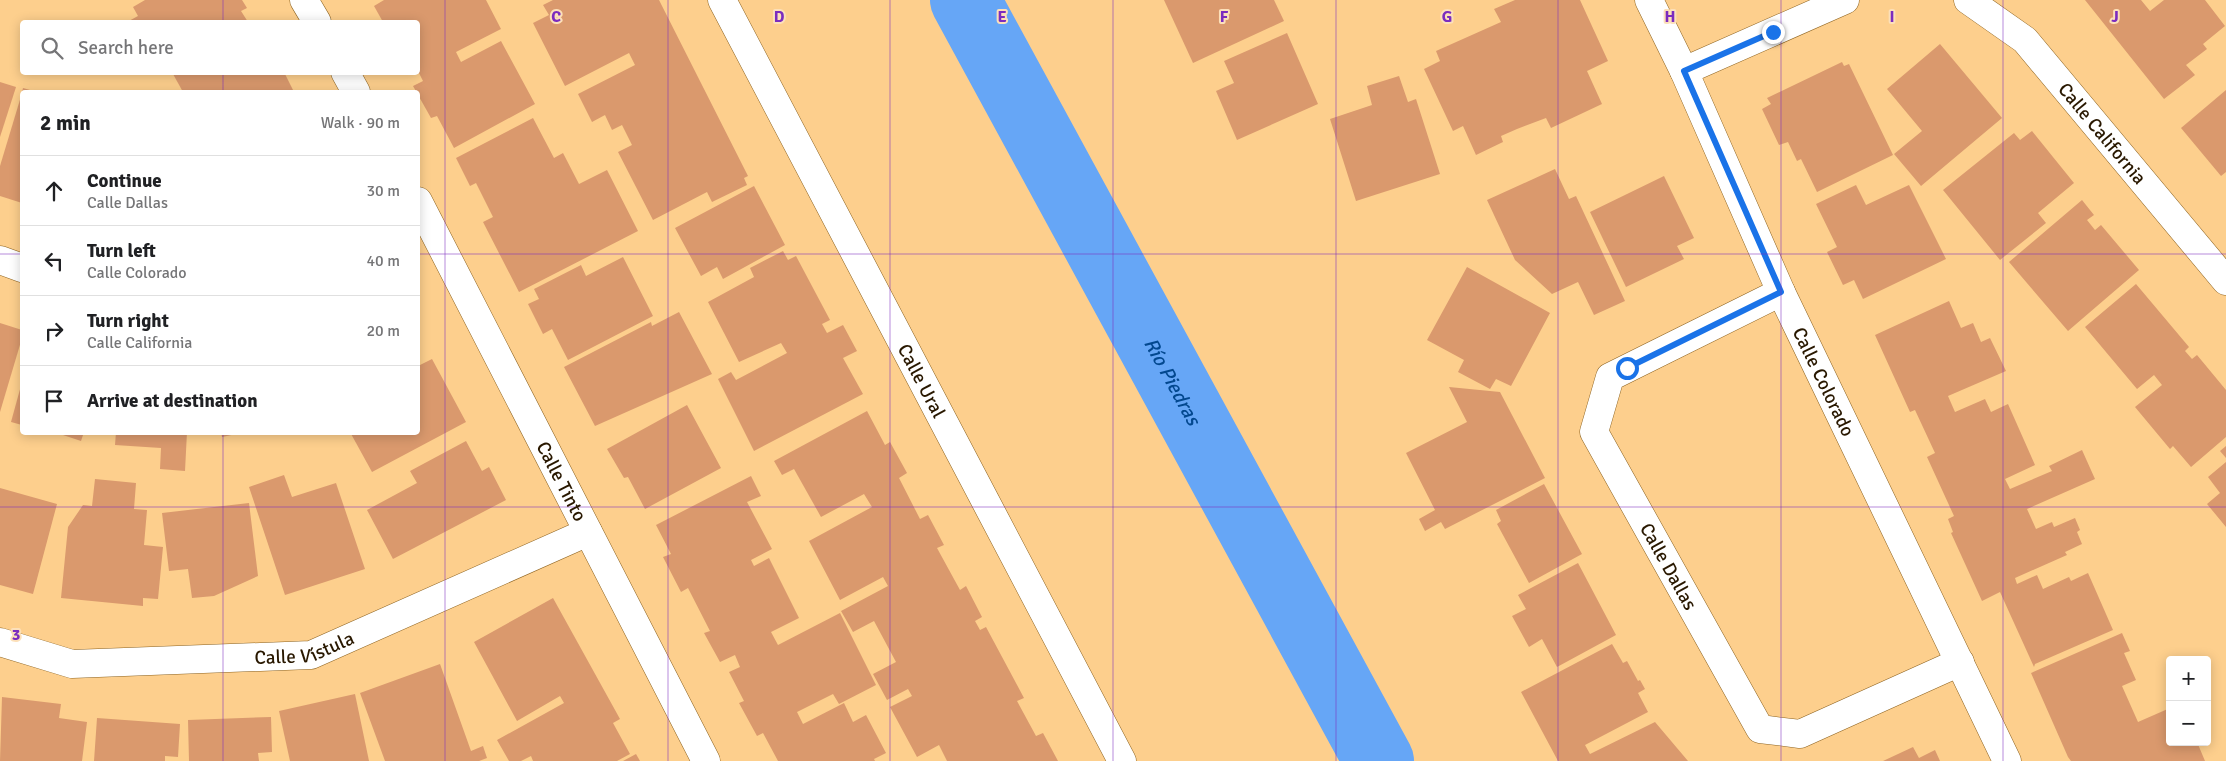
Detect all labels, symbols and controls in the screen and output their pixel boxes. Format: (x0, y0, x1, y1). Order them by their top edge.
text: C (551, 7, 561, 27)
text: D (774, 7, 785, 27)
text: E (997, 7, 1007, 27)
text: F (1220, 7, 1229, 27)
text: G (1442, 7, 1452, 27)
text: H (1665, 7, 1675, 27)
text: I (1889, 7, 1895, 27)
text: J (2111, 7, 2119, 27)
search box (20, 20, 420, 75)
route end (1762, 21, 1785, 44)
icon: search (38, 34, 66, 62)
text: Search here (78, 36, 174, 60)
street label: Calle California (2053, 78, 2151, 190)
text: 2 min (40, 110, 91, 136)
text: Walk · 90 m (321, 113, 400, 133)
text: Continue (87, 169, 162, 193)
icon: ahead (40, 177, 68, 205)
text: 30 m (366, 181, 400, 201)
text: Calle Dallas (87, 193, 168, 213)
text: Turn left (87, 239, 156, 263)
icon: left (40, 247, 68, 275)
text: 40 m (366, 251, 400, 271)
text: Calle Colorado (87, 263, 187, 283)
text: Turn right (87, 309, 169, 333)
icon: right (40, 317, 68, 345)
text: 20 m (366, 321, 400, 341)
street label: Calle Colorado (1787, 324, 1860, 441)
text: Calle California (87, 333, 192, 353)
water label: Río Piedras (1138, 333, 1207, 431)
street label: Calle Ural (892, 340, 950, 422)
route start (1616, 357, 1639, 380)
icon: arrive (40, 387, 68, 415)
text: Arrive at destination (87, 389, 258, 413)
street label: Calle Tinto (531, 438, 592, 526)
street label: Calle Dallas (1634, 519, 1702, 615)
text: 3 (12, 625, 20, 645)
street label: Calle Vístula (254, 626, 358, 670)
map controls (2166, 656, 2211, 746)
button: + (2166, 656, 2211, 701)
button: − (2166, 701, 2211, 746)

